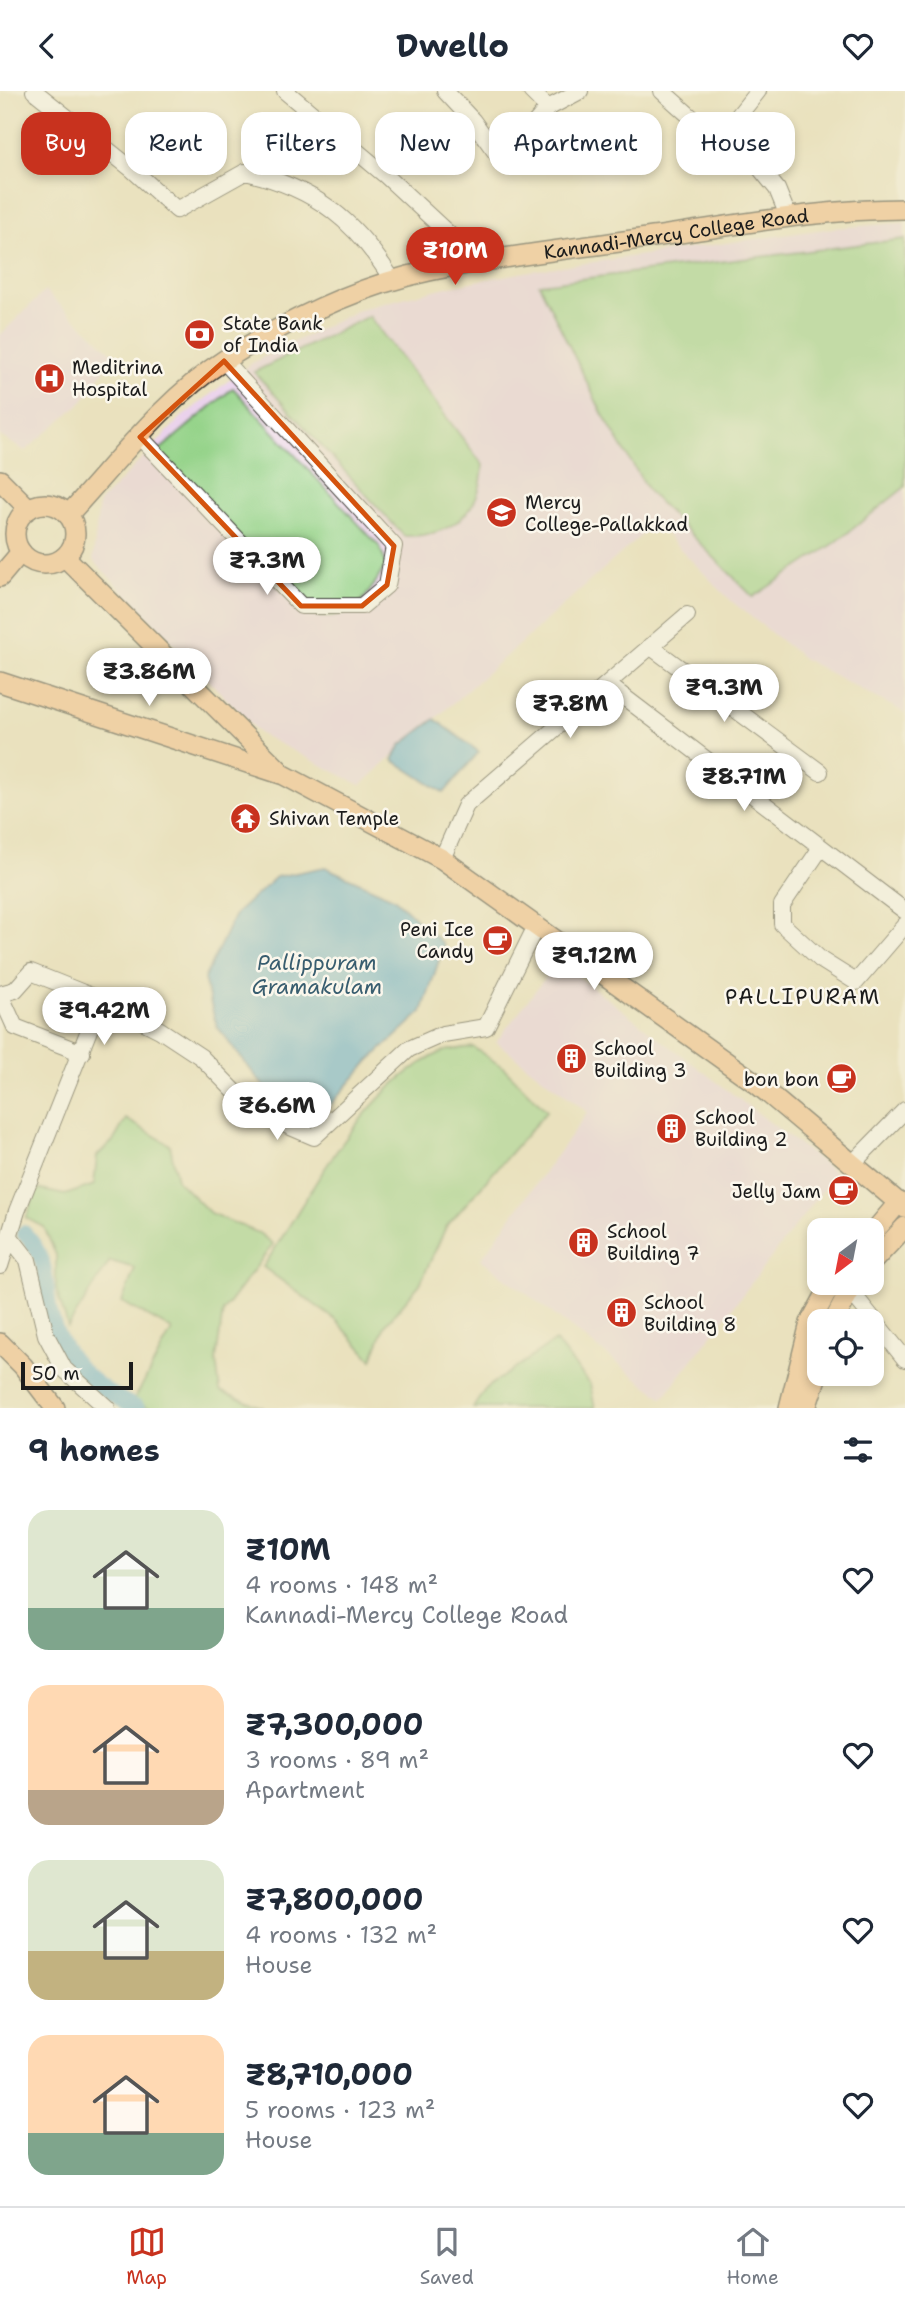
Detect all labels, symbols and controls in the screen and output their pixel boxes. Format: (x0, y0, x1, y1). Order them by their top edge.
text: Dwello (396, 24, 509, 67)
icon: back (28, 27, 66, 65)
icon: heart (839, 27, 877, 65)
chip: Buy (21, 112, 111, 175)
chip: Rent (125, 112, 227, 175)
chip: Filters (241, 112, 361, 175)
chip: New (375, 112, 475, 175)
chip: Apartment (489, 112, 662, 175)
chip: House (676, 112, 795, 175)
street label: Kannadi-Mercy College Road (542, 202, 810, 264)
pin: ₹10M (414, 227, 496, 287)
text: ₹10M (422, 235, 488, 265)
place label: State Bank of India (223, 311, 323, 358)
bank icon: State Bank of India (183, 317, 217, 351)
place label: Meditrina Hospital (72, 355, 163, 402)
hospital icon: Meditrina Hospital (32, 361, 66, 395)
place label: Mercy College-Pallakkad (525, 490, 688, 537)
school or university icon: Mercy College-Pallakkad (485, 496, 519, 530)
pin: ₹7.3M (218, 538, 316, 597)
text: ₹7.3M (229, 545, 305, 575)
pin: ₹3.86M (92, 649, 206, 708)
text: ₹3.86M (102, 656, 196, 686)
pin: ₹9.3M (675, 665, 773, 724)
text: ₹9.3M (685, 672, 763, 702)
pin: ₹7.8M (521, 681, 619, 740)
text: ₹7.8M (532, 688, 608, 718)
pin: ₹8.71M (687, 753, 801, 813)
text: ₹8.71M (702, 761, 786, 791)
temple icon: Shivan Temple (229, 801, 263, 835)
place label: Shivan Temple (269, 806, 399, 831)
place label: Peni Ice Candy (400, 917, 474, 964)
cafe icon: Peni Ice Candy (480, 923, 514, 957)
pin: ₹9.12M (537, 933, 651, 992)
text: ₹9.12M (551, 940, 637, 970)
water label: Pallippuram Gramakulam (252, 949, 382, 1001)
district label: PALLIPURAM (725, 983, 881, 1011)
pin: ₹9.42M (47, 988, 161, 1047)
text: ₹9.42M (58, 995, 150, 1025)
place label: School Building 3 (594, 1036, 687, 1083)
building icon: School Building 3 (554, 1042, 588, 1076)
cafe icon: bon bon (825, 1062, 859, 1096)
place label: bon bon (744, 1067, 819, 1092)
pin: ₹6.6M (228, 1083, 326, 1142)
text: ₹6.6M (238, 1090, 316, 1120)
place label: School Building 2 (695, 1105, 788, 1152)
building icon: School Building 2 (655, 1111, 689, 1145)
cafe icon: Jelly Jam (827, 1174, 861, 1208)
place label: Jelly Jam (731, 1179, 821, 1204)
north arrow (807, 1218, 884, 1295)
map controls (807, 1218, 884, 1386)
place label: School Building 7 (607, 1219, 700, 1266)
building icon: School Building 7 (567, 1225, 601, 1259)
place label: School Building 8 (644, 1290, 737, 1337)
building icon: School Building 8 (604, 1296, 638, 1330)
button: locate (807, 1309, 884, 1386)
scale bar (21, 1359, 133, 1391)
text: 50 m (32, 1361, 80, 1386)
text: 9 homes (28, 1430, 160, 1471)
icon: filters (839, 1431, 877, 1469)
text: ₹10M (245, 1529, 331, 1570)
icon: home (84, 1538, 168, 1622)
icon: heart (839, 1561, 877, 1599)
text: 4 rooms · 148 m² (245, 1570, 438, 1600)
text: Kannadi-Mercy College Road (245, 1600, 568, 1630)
text: ₹7,300,000 (245, 1704, 424, 1745)
icon: home (84, 1713, 168, 1797)
icon: heart (839, 1736, 877, 1774)
text: 3 rooms · 89 m² (245, 1745, 429, 1775)
text: Apartment (245, 1775, 365, 1805)
text: ₹7,800,000 (245, 1879, 423, 1920)
icon: home (84, 1888, 168, 1972)
icon: heart (839, 1911, 877, 1949)
text: 4 rooms · 132 m² (245, 1920, 437, 1950)
text: House (245, 1950, 313, 1980)
text: ₹8,710,000 (245, 2054, 413, 2095)
icon: home (84, 2063, 168, 2147)
icon: heart (839, 2086, 877, 2124)
text: 5 rooms · 123 m² (245, 2095, 435, 2125)
text: House (245, 2125, 313, 2155)
tab: Map (126, 2223, 167, 2290)
tab: Saved (420, 2223, 474, 2290)
tab: Home (726, 2223, 779, 2290)

